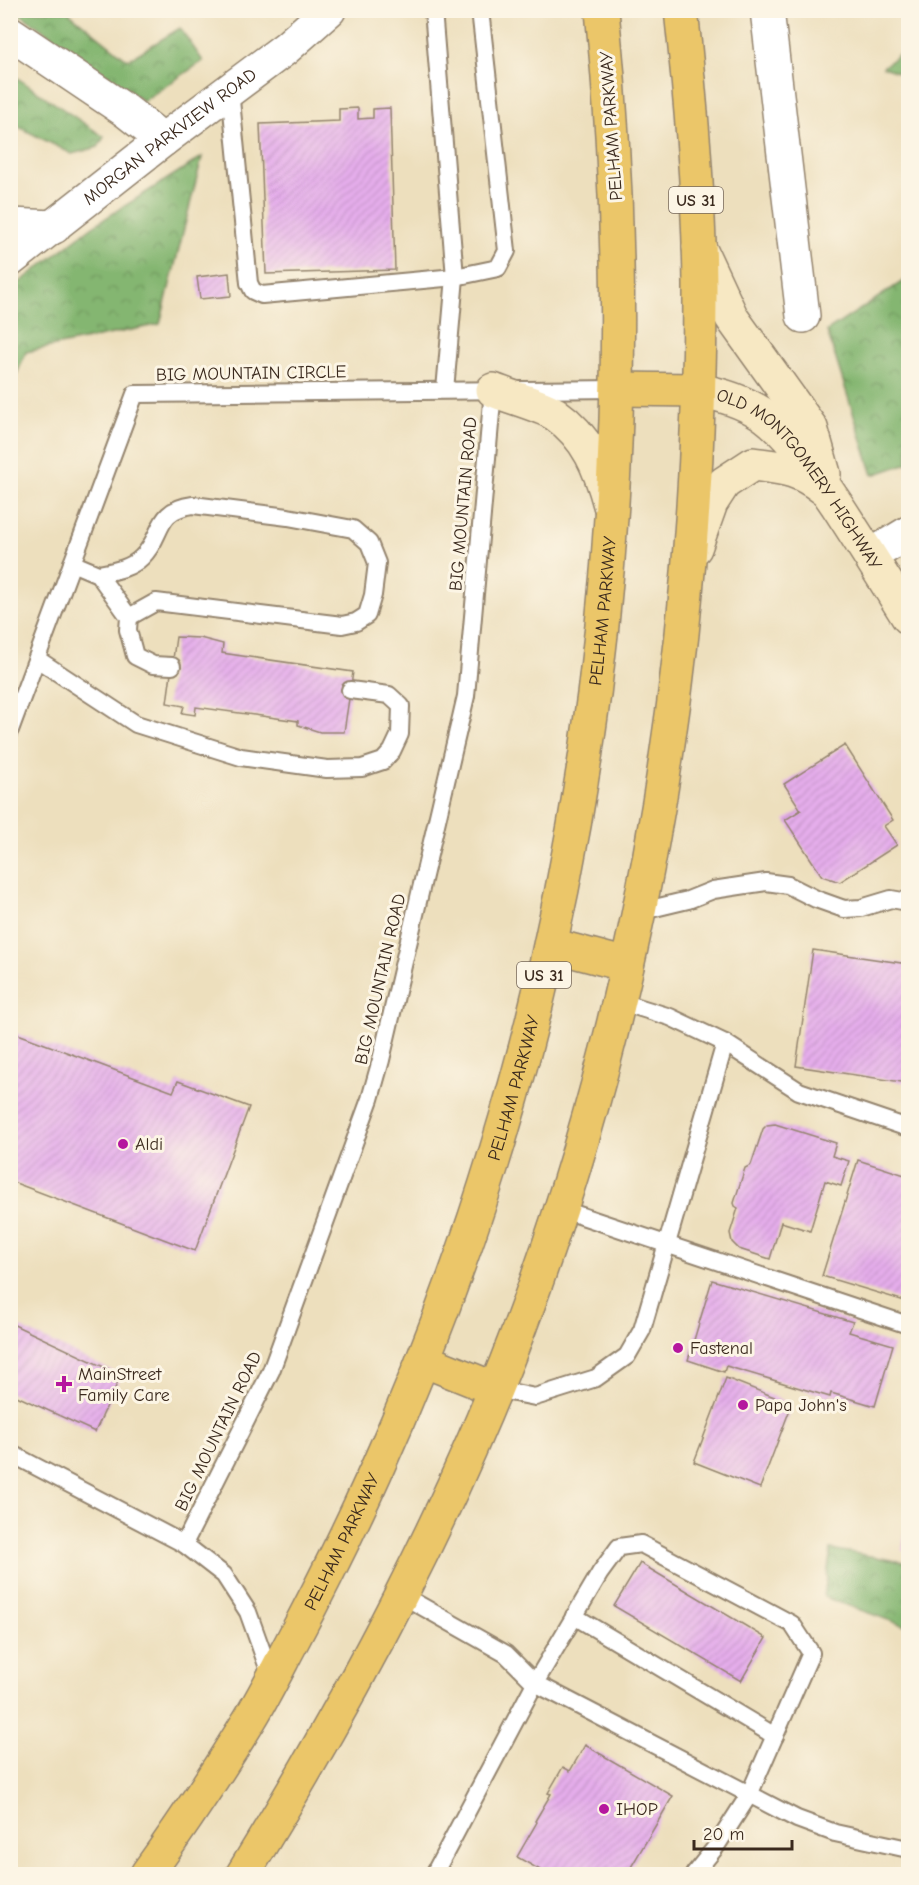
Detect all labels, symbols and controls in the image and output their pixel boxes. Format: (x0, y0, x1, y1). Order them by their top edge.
street label: PELHAM PARKWAY (596, 50, 627, 201)
street label: MORGAN PARKVIEW ROAD (79, 64, 261, 210)
road number: US 31 (669, 187, 723, 213)
street label: BIG MOUNTAIN CIRCLE (156, 361, 347, 386)
street label: OLD MONTGOMERY HIGHWAY (714, 385, 886, 574)
street label: BIG MOUNTAIN ROAD (445, 416, 482, 592)
street label: PELHAM PARKWAY (585, 535, 621, 687)
street label: BIG MOUNTAIN ROAD (351, 892, 410, 1067)
road number: US 31 (517, 962, 571, 988)
street label: PELHAM PARKWAY (484, 1013, 544, 1163)
place label: Aldi (135, 1134, 163, 1155)
marker: Aldi (116, 1137, 130, 1151)
place label: Fastenal (690, 1338, 753, 1359)
marker: Fastenal (671, 1341, 685, 1355)
street label: BIG MOUNTAIN ROAD (171, 1348, 266, 1514)
place label: MainStreet Family Care (78, 1364, 170, 1406)
marker: MainStreet Family Care (55, 1375, 73, 1393)
place label: Papa John's (755, 1395, 847, 1416)
marker: Papa John's (736, 1398, 750, 1412)
street label: PELHAM PARKWAY (300, 1470, 385, 1614)
place label: IHOP (616, 1799, 658, 1820)
marker: IHOP (597, 1802, 611, 1816)
scale bar (694, 1813, 792, 1851)
text: 20 m (703, 1824, 744, 1845)

